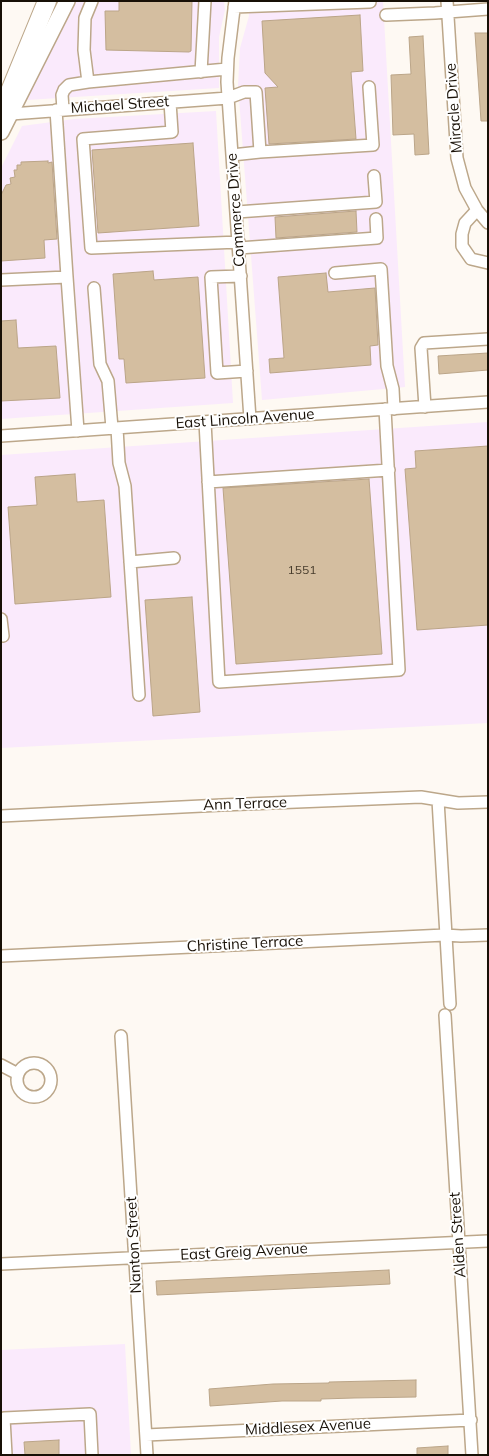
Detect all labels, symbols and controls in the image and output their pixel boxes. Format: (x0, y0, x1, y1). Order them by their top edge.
street label: Miracle Drive (442, 62, 466, 154)
street label: Michael Street (70, 93, 170, 117)
street label: Commerce Drive (223, 153, 249, 267)
street label: East Lincoln Avenue (175, 405, 315, 433)
house number: 1551 (288, 563, 316, 577)
street label: Ann Terrace (203, 794, 287, 814)
street label: Christine Terrace (186, 932, 304, 956)
street label: Alden Street (446, 1192, 470, 1278)
street label: Nanton Street (122, 1196, 146, 1294)
street label: East Greig Avenue (180, 1240, 308, 1264)
street label: Middlesex Avenue (245, 1415, 371, 1439)

